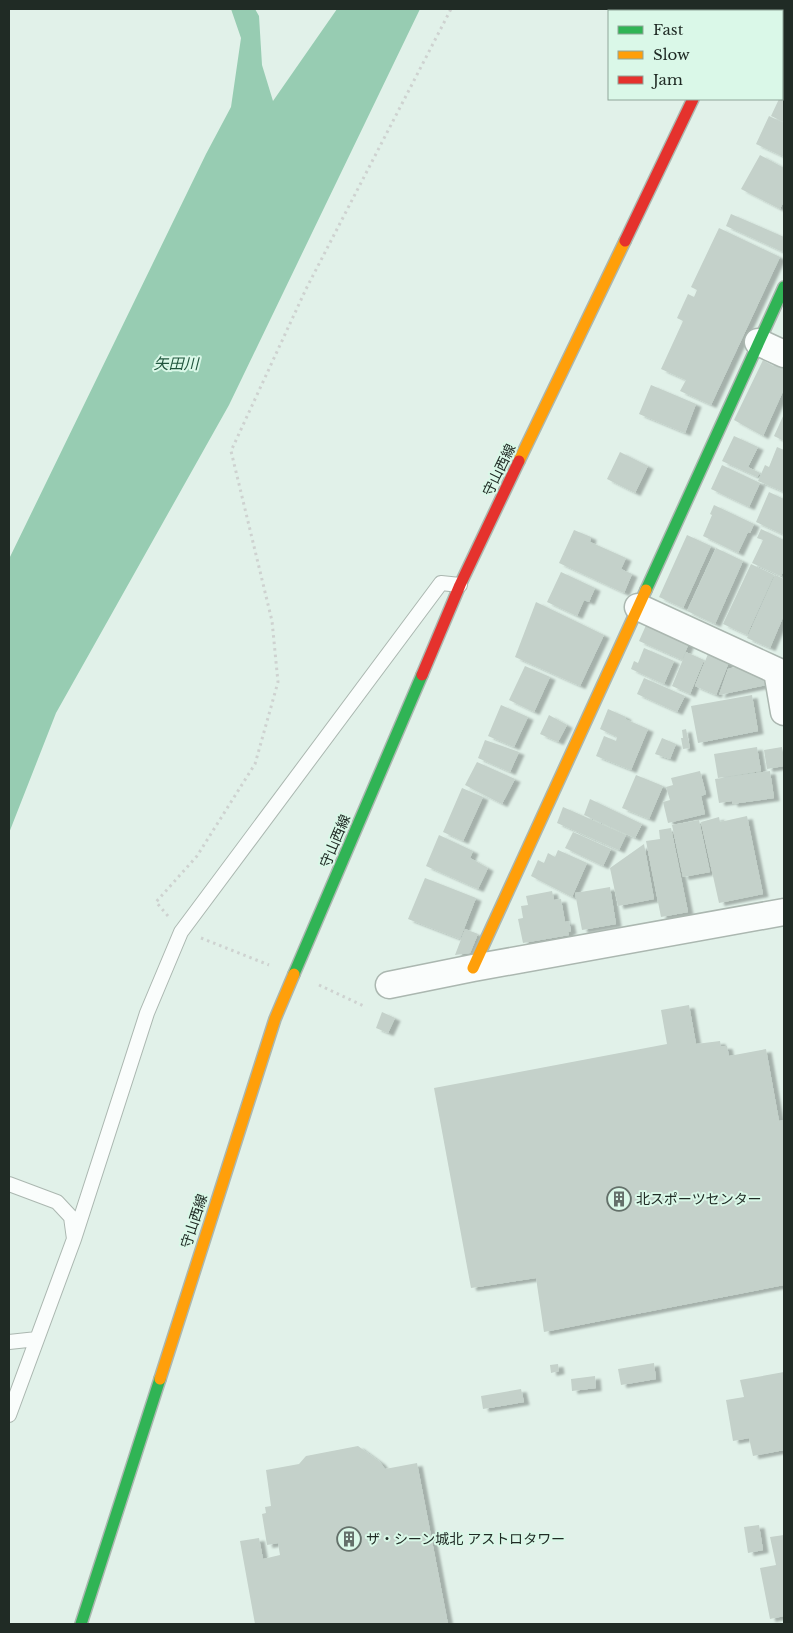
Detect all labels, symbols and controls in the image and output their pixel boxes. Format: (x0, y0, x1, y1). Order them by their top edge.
legend (608, 10, 783, 100)
text: Fast (653, 20, 684, 39)
text: Slow (653, 45, 690, 64)
text: Jam (651, 70, 683, 89)
water label: 矢田川 (153, 354, 200, 373)
street label: 守山西線 (479, 441, 519, 499)
street label: 守山西線 (316, 812, 354, 870)
building icon: 北スポーツセンター (606, 1186, 632, 1212)
place label: 北スポーツセンター (636, 1190, 762, 1208)
street label: 守山西線 (177, 1192, 211, 1250)
building icon: ザ・シーン城北 アストロタワー (336, 1526, 362, 1552)
place label: ザ・シーン城北 アストロタワー (366, 1530, 565, 1548)

